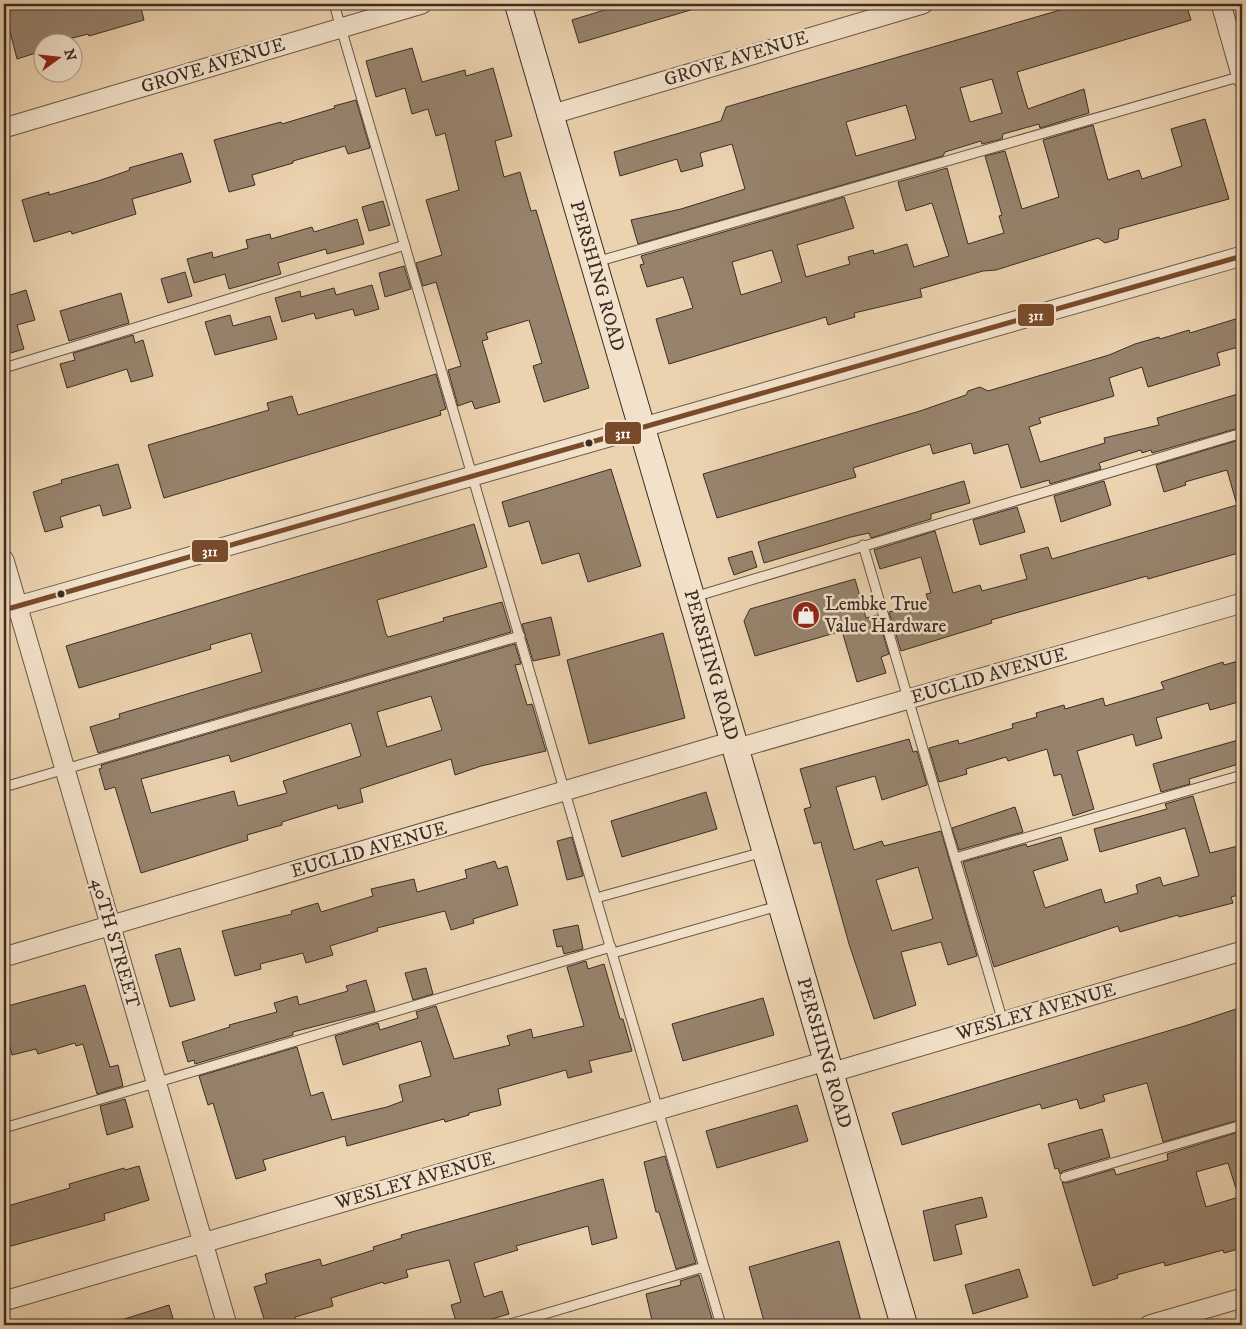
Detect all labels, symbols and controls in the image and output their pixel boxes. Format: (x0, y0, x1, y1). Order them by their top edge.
street label: GROVE AVENUE (661, 26, 811, 92)
north arrow (32, 32, 82, 82)
street label: GROVE AVENUE (138, 33, 288, 99)
text: N (59, 47, 80, 63)
street label: PERSHING ROAD (564, 198, 630, 354)
line badge: 311 (1017, 303, 1055, 327)
text: 311 (1028, 307, 1044, 325)
line badge: 311 (604, 421, 642, 445)
text: 311 (615, 425, 631, 443)
unlabelled marker (584, 438, 594, 448)
line badge: 311 (191, 539, 229, 563)
text: 311 (202, 543, 218, 561)
street label: PERSHING ROAD (678, 587, 744, 743)
unlabelled marker (56, 589, 66, 599)
place label: Lembke True Value Hardware (824, 593, 946, 638)
shop icon: Lembke True Value Hardware (791, 600, 821, 630)
street label: EUCLID AVENUE (908, 643, 1070, 709)
street label: EUCLID AVENUE (288, 817, 450, 883)
street label: 40TH STREET (85, 875, 145, 1011)
street label: PERSHING ROAD (791, 975, 857, 1131)
street label: WESLEY AVENUE (953, 978, 1118, 1046)
street label: WESLEY AVENUE (332, 1147, 497, 1215)

